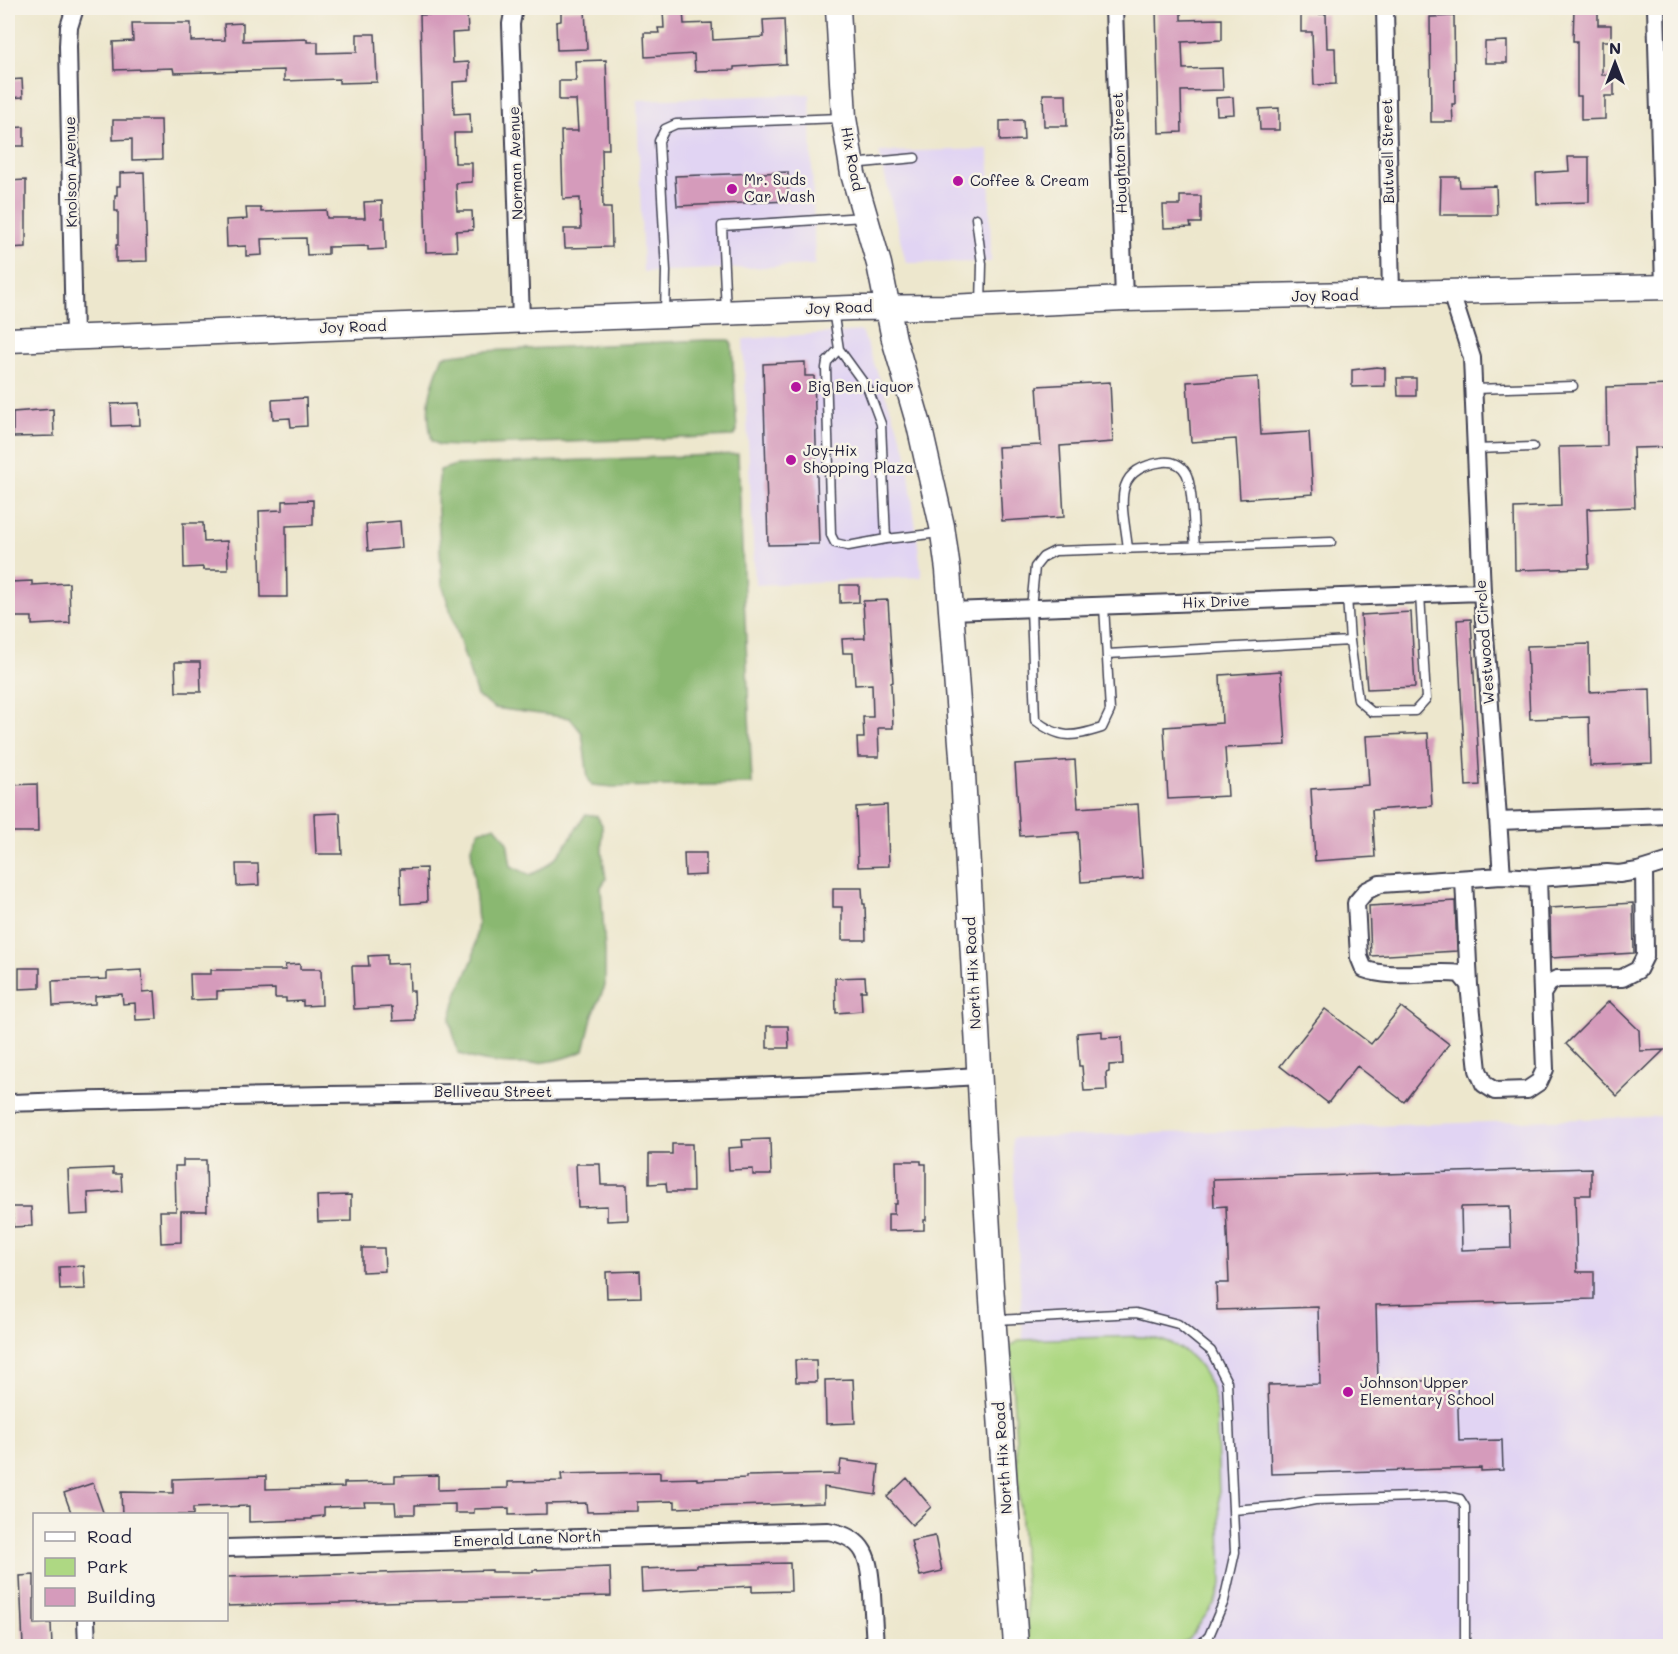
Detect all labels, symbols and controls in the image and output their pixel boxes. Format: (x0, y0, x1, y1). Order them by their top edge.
north arrow (1585, 33, 1645, 93)
text: N (1609, 37, 1621, 58)
street label: Houghton Street (1107, 92, 1131, 214)
street label: Butwell Street (1376, 98, 1398, 204)
street label: Norman Avenue (503, 106, 527, 220)
street label: Knolson Avenue (59, 116, 81, 228)
street label: Hix Road (837, 125, 869, 193)
place label: Mr. Suds Car Wash (744, 169, 815, 206)
place label: Coffee & Cream (970, 170, 1089, 190)
marker: Coffee & Cream (951, 174, 965, 188)
marker: Mr. Suds Car Wash (725, 182, 739, 196)
street label: Joy Road (1291, 284, 1359, 306)
street label: Joy Road (805, 296, 873, 318)
street label: Joy Road (319, 315, 387, 337)
place label: Big Ben Liquor (808, 376, 914, 396)
marker: Big Ben Liquor (789, 380, 803, 394)
place label: Joy-Hix Shopping Plaza (803, 440, 914, 477)
marker: Joy-Hix Shopping Plaza (784, 453, 798, 467)
street label: Westwood Circle (1470, 579, 1498, 705)
street label: Hix Drive (1182, 590, 1250, 612)
street label: North Hix Road (959, 916, 985, 1030)
street label: Belliveau Street (434, 1081, 552, 1101)
place label: Johnson Upper Elementary School (1360, 1372, 1495, 1409)
marker: Johnson Upper Elementary School (1341, 1385, 1355, 1399)
street label: North Hix Road (988, 1401, 1016, 1515)
legend (33, 1513, 228, 1621)
text: Road (87, 1524, 132, 1548)
street label: Emerald Lane North (453, 1525, 601, 1551)
text: Park (87, 1554, 128, 1578)
text: Building (87, 1584, 155, 1608)

